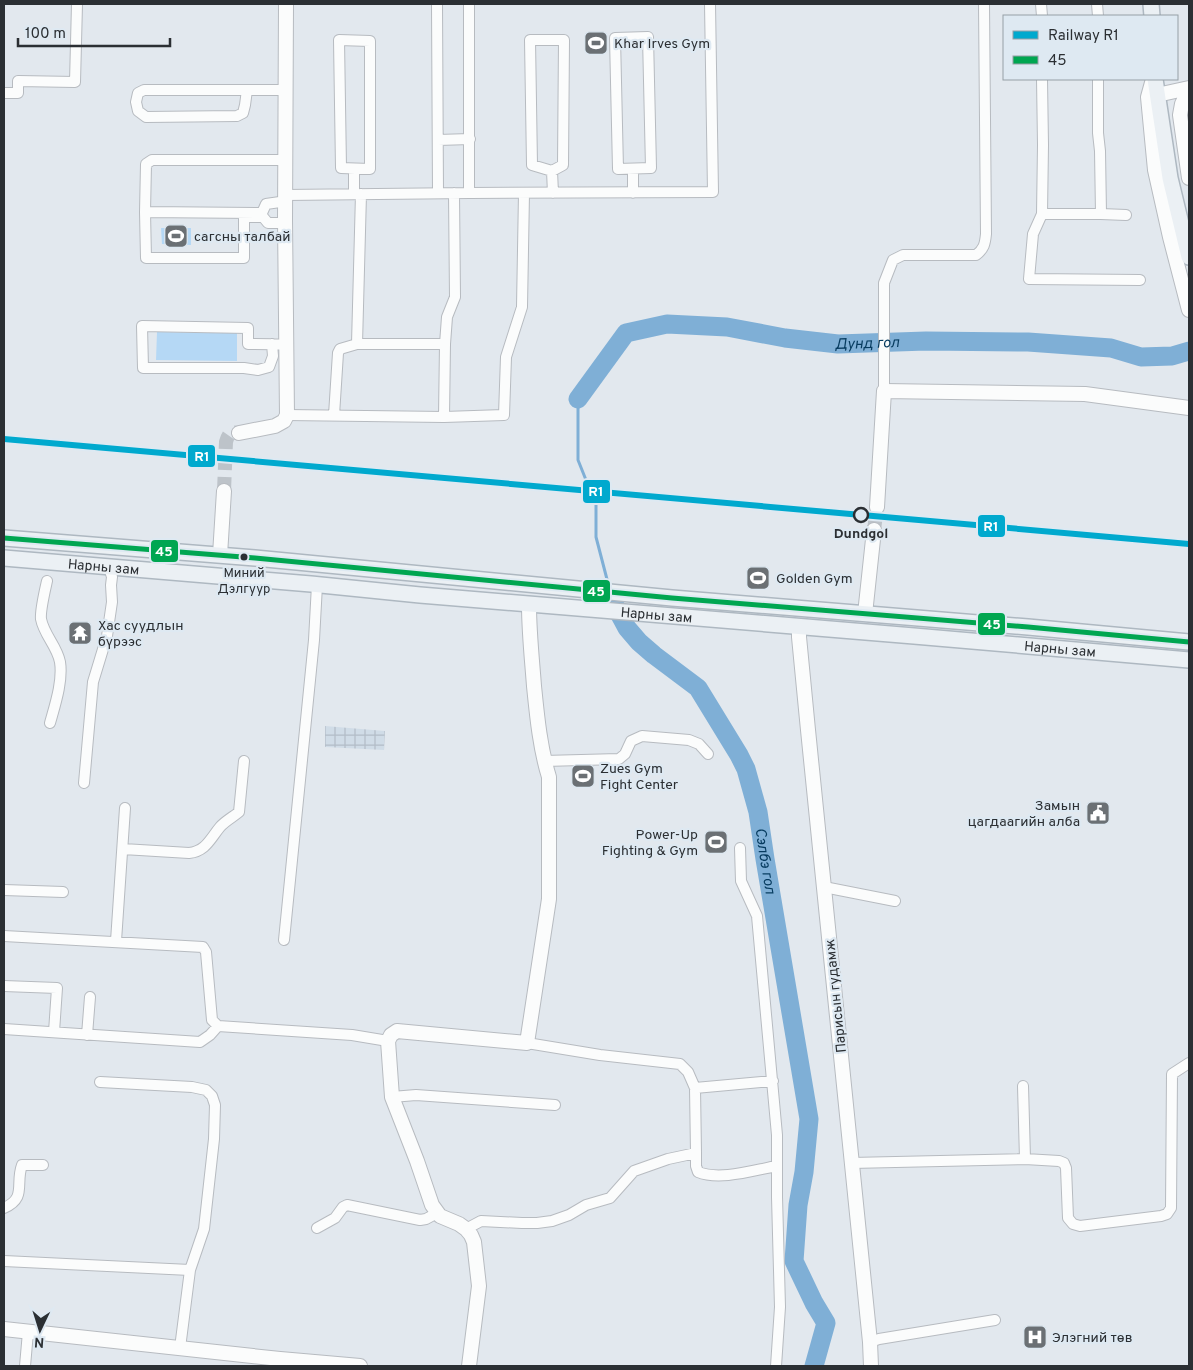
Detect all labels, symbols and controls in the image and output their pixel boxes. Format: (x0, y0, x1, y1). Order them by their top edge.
scale bar (18, 15, 170, 47)
legend (1003, 15, 1178, 80)
text: 100 m (25, 25, 66, 44)
text: Railway R1 (1048, 27, 1119, 46)
sports icon: Khar Irves Gym (583, 30, 609, 56)
place label: Khar Irves Gym (614, 36, 710, 53)
text: 45 (1048, 52, 1067, 71)
sports icon: сагсны талбай (163, 223, 189, 249)
place label: сагсны талбай (194, 229, 291, 246)
water label: Дунд гол (834, 334, 900, 355)
line badge: R1 (187, 444, 216, 468)
text: R1 (194, 449, 210, 466)
line badge: R1 (582, 479, 611, 504)
text: R1 (588, 484, 604, 501)
marker: Dundgol (853, 507, 869, 523)
line badge: R1 (977, 514, 1006, 538)
text: R1 (983, 519, 999, 536)
place label: Dundgol (834, 526, 888, 543)
line badge: 45 (150, 539, 179, 563)
text: 45 (155, 544, 173, 561)
marker: Миний Дэлгуур (239, 552, 249, 562)
street label: Нарны зам (67, 556, 140, 579)
sports icon: Golden Gym (745, 565, 771, 591)
place label: Миний Дэлгуур (218, 566, 270, 598)
place label: Golden Gym (776, 571, 853, 588)
line badge: 45 (582, 579, 611, 603)
text: 45 (587, 584, 605, 601)
street label: Нарны зам (620, 605, 693, 628)
line badge: 45 (977, 612, 1006, 636)
text: 45 (983, 617, 1001, 634)
place label: Хас суудлын бүрээс (98, 618, 183, 651)
temple icon: Хас суудлын бүрээс (67, 620, 93, 646)
street label: Нарны зам (1023, 639, 1097, 662)
place label: Zues Gym Fight Center (600, 761, 679, 794)
sports icon: Zues Gym Fight Center (570, 763, 596, 789)
place label: Замын цагдаагийн алба (968, 798, 1080, 831)
public building icon: Замын цагдаагийн алба (1085, 800, 1111, 826)
place label: Power-Up Fighting & Gym (602, 827, 698, 860)
water label: Сэлбэ гол (749, 827, 779, 896)
sports icon: Power-Up Fighting & Gym (703, 829, 729, 855)
street label: Парисын гудамж (822, 938, 851, 1054)
north arrow (15, 1305, 65, 1355)
hospital icon: Элэгний төв (1022, 1324, 1048, 1350)
place label: Элэгний төв (1052, 1330, 1133, 1347)
text: N (34, 1333, 45, 1350)

